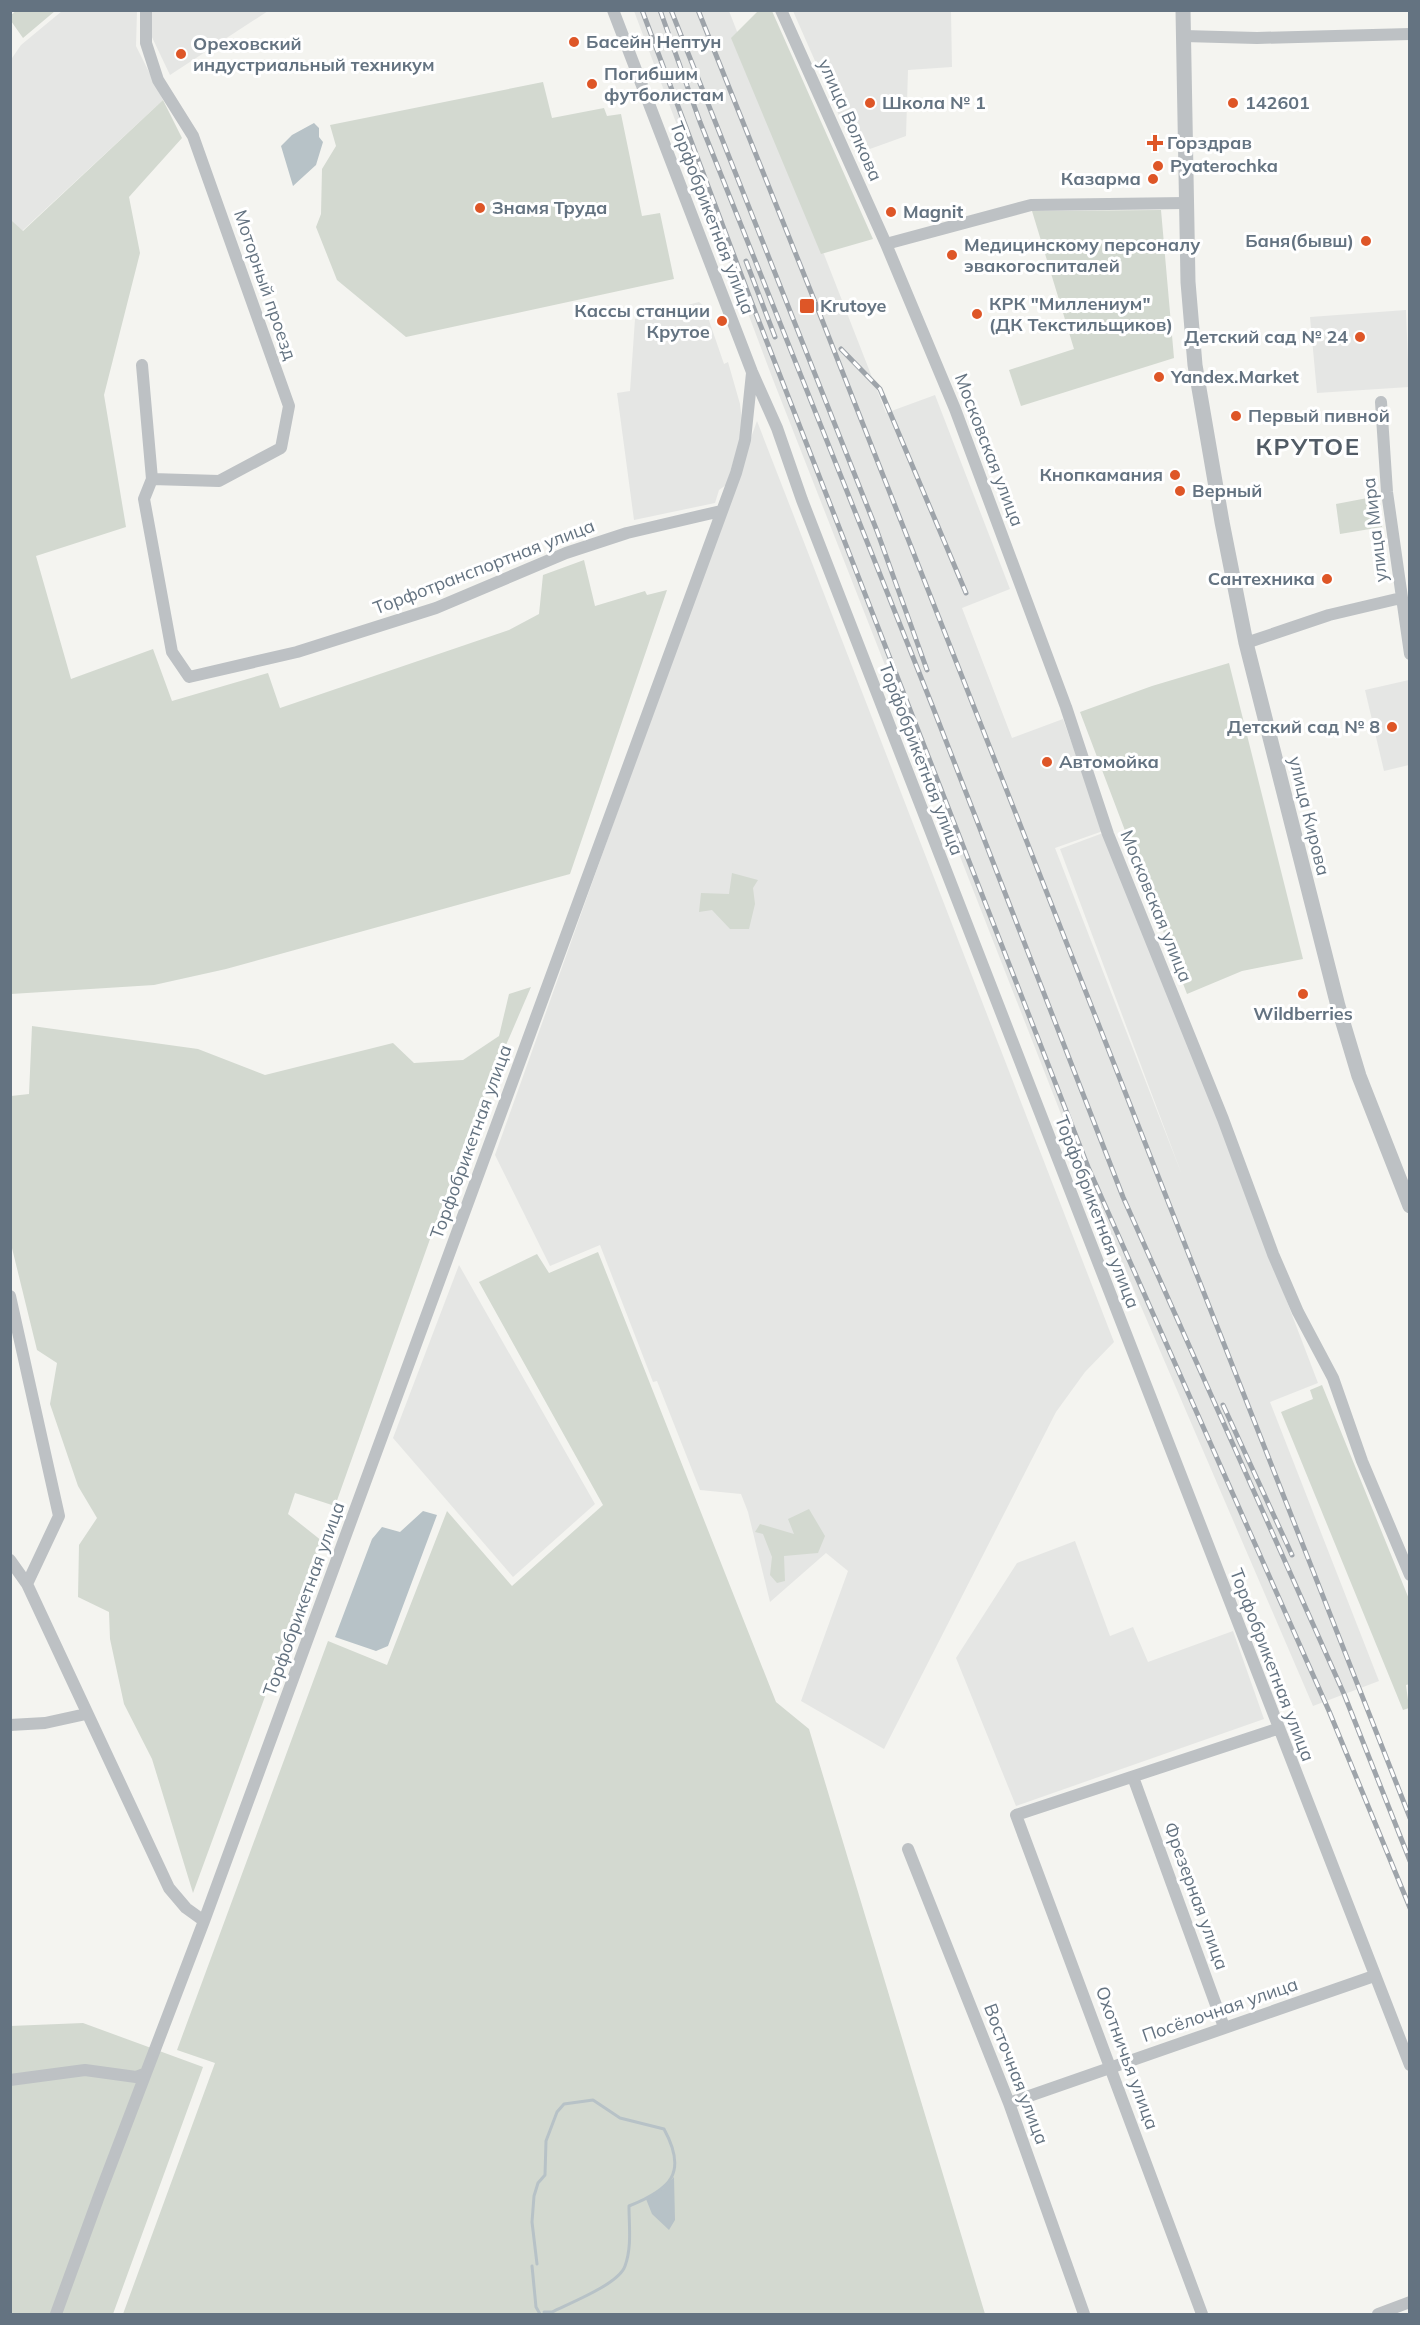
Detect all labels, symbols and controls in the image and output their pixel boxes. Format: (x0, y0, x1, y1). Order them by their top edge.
place label: Басейн Нептун (586, 30, 721, 53)
place label: Ореховский индустриальный техникум (193, 32, 435, 76)
marker: Басейн Нептун (567, 35, 581, 49)
marker: Ореховский индустриальный техникум (174, 47, 188, 61)
street label: улица Волкова (813, 55, 888, 184)
place label: Погибшим футболистам (604, 62, 724, 106)
marker: Погибшим футболистам (585, 77, 599, 91)
place label: Школа № 1 (882, 91, 986, 114)
place label: 142601 (1245, 91, 1310, 114)
marker: Школа № 1 (863, 96, 877, 110)
marker: 142601 (1226, 96, 1240, 110)
street label: Торфобрикетная улица (665, 118, 760, 318)
place label: Горздрав (1167, 131, 1252, 154)
marker: Горздрав (1148, 136, 1162, 150)
place label: Pyaterochka (1170, 154, 1278, 177)
marker: Pyaterochka (1151, 159, 1165, 173)
place label: Казарма (1061, 167, 1141, 190)
marker: Казарма (1146, 172, 1160, 186)
place label: Знамя Труда (492, 196, 607, 219)
place label: Magnit (903, 200, 964, 223)
marker: Знамя Труда (473, 201, 487, 215)
marker: Magnit (884, 205, 898, 219)
street label: Моторный проезд (229, 207, 302, 363)
place label: Баня(бывш) (1245, 229, 1354, 252)
place label: Медицинскому персоналу эвакогоспиталей (964, 233, 1200, 277)
marker: Баня(бывш) (1359, 234, 1373, 248)
marker: Медицинскому персоналу эвакогоспиталей (945, 248, 959, 262)
place label: КРК "Миллениум" (ДК Текстильщиков) (989, 292, 1173, 336)
place label: Krutoye (820, 294, 887, 317)
marker: Krutoye (798, 297, 816, 315)
place label: Кассы станции Крутое (574, 299, 710, 343)
marker: КРК "Миллениум" (ДК Текстильщиков) (970, 307, 984, 321)
marker: Кассы станции Крутое (715, 314, 729, 328)
place label: Детский сад № 24 (1184, 325, 1348, 348)
marker: Детский сад № 24 (1353, 330, 1367, 344)
place label: Yandex.Market (1170, 365, 1299, 388)
street label: Московская улица (950, 370, 1029, 530)
marker: Yandex.Market (1152, 370, 1166, 384)
place label: Первый пивной (1248, 404, 1390, 427)
marker: Первый пивной (1229, 409, 1243, 423)
district label: КРУТОЕ (1256, 431, 1360, 461)
place label: Кнопкамания (1039, 463, 1163, 486)
marker: Кнопкамания (1168, 468, 1182, 482)
street label: улица Мира (1357, 476, 1392, 584)
place label: Верный (1192, 479, 1262, 502)
marker: Верный (1173, 484, 1187, 498)
street label: Торфотранспортная улица (370, 514, 598, 619)
place label: Сантехника (1208, 567, 1315, 590)
marker: Сантехника (1320, 572, 1334, 586)
street label: Торфобрикетная улица (874, 659, 969, 859)
place label: Детский сад № 8 (1227, 715, 1380, 738)
marker: Детский сад № 8 (1385, 720, 1399, 734)
place label: Автомойка (1059, 750, 1159, 773)
street label: улица Кирова (1284, 754, 1335, 878)
marker: Автомойка (1040, 755, 1054, 769)
street label: Московская улица (1115, 826, 1197, 985)
marker: Wildberries (1296, 987, 1310, 1001)
place label: Wildberries (1253, 1002, 1353, 1025)
street label: Торфобрикетная улица (425, 1042, 516, 1242)
street label: Торфобрикетная улица (1050, 1112, 1145, 1312)
street label: Торфобрикетная улица (258, 1499, 349, 1699)
street label: Торфобрикетная улица (1225, 1565, 1320, 1765)
street label: Фрезерная улица (1159, 1819, 1234, 1973)
street label: Посёлочная улица (1139, 1972, 1301, 2047)
street label: Охотничья улица (1091, 1983, 1164, 2133)
street label: Восточная улица (979, 2000, 1054, 2148)

